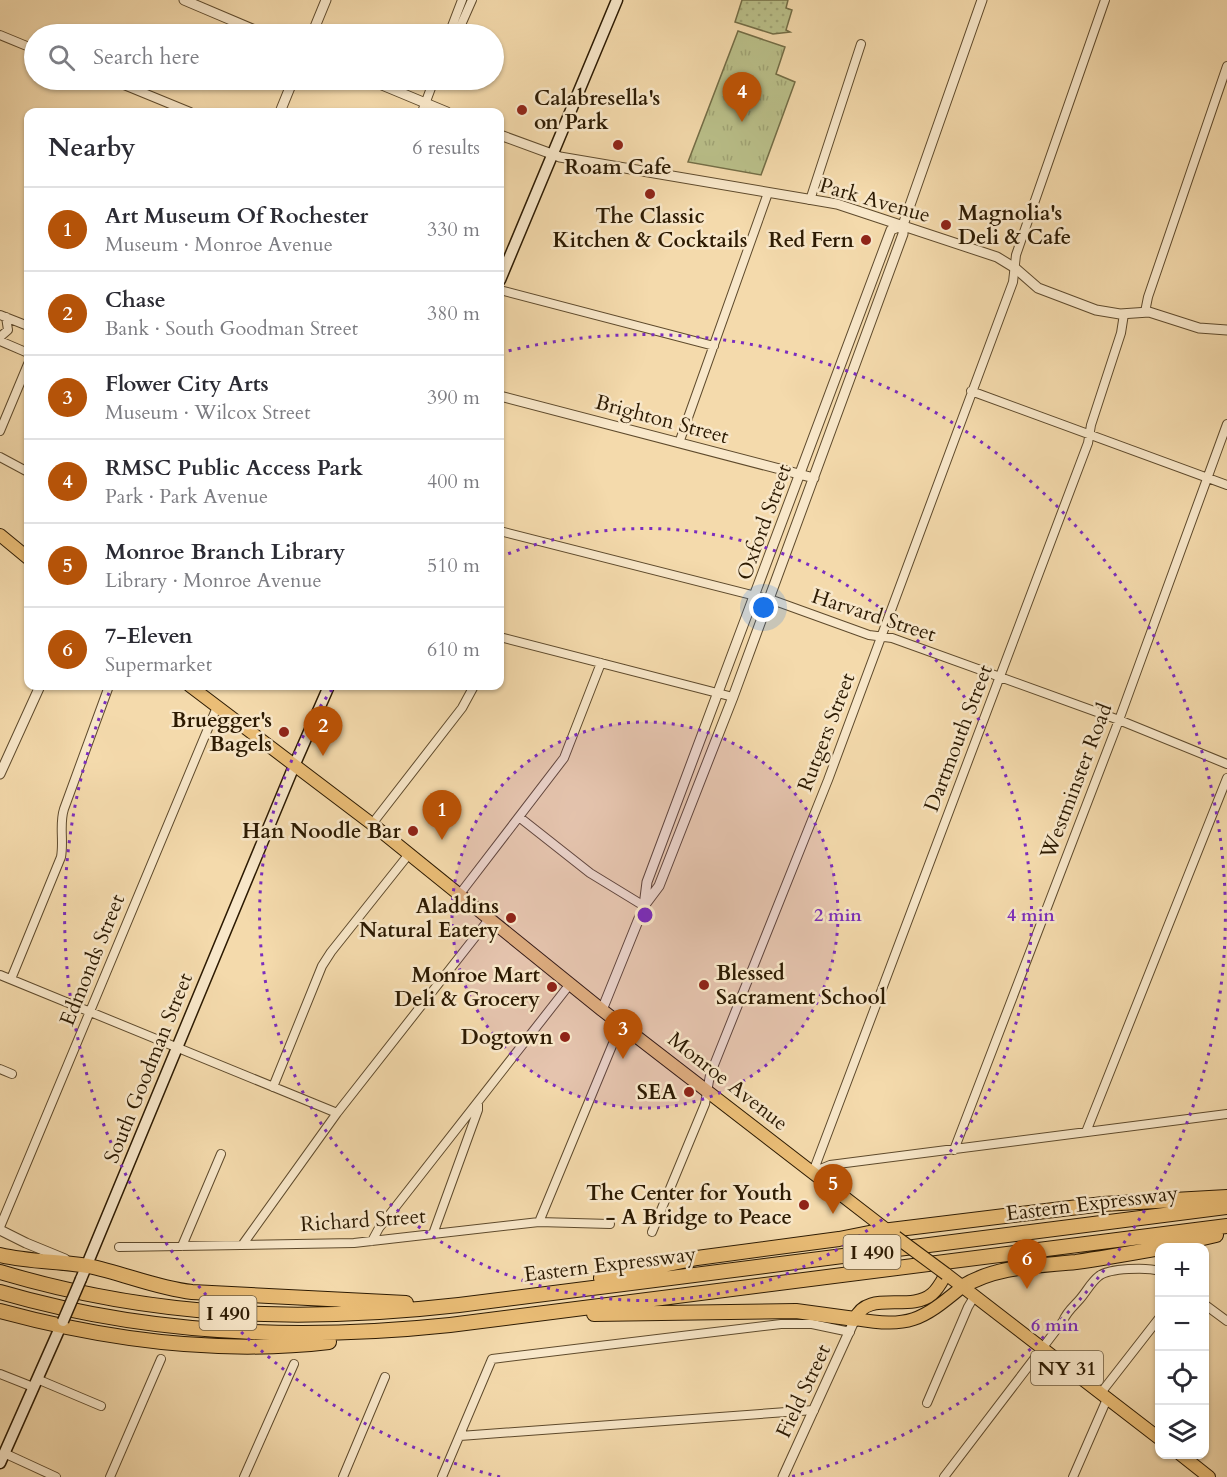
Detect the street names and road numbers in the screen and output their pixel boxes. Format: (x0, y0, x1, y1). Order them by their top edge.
street label: Park Avenue (816, 171, 934, 230)
street label: Brighton Street (592, 388, 732, 451)
street label: Oxford Street (730, 460, 799, 584)
street label: Harvard Street (808, 582, 940, 649)
street label: Dartmouth Street (917, 660, 1000, 816)
street label: Rutgers Street (791, 668, 863, 796)
street label: Westminster Road (1033, 699, 1120, 864)
street label: Edmonds Street (53, 890, 132, 1030)
street label: South Goodman Street (97, 968, 200, 1168)
street label: Monroe Avenue (661, 1025, 794, 1138)
street label: Eastern Expressway (1004, 1179, 1180, 1228)
street label: Richard Street (299, 1202, 427, 1239)
road number: I 490 (844, 1235, 900, 1269)
street label: Eastern Expressway (522, 1240, 698, 1289)
road number: I 490 (200, 1296, 256, 1330)
street label: Field Street (769, 1339, 838, 1443)
road number: NY 31 (1031, 1351, 1103, 1385)

